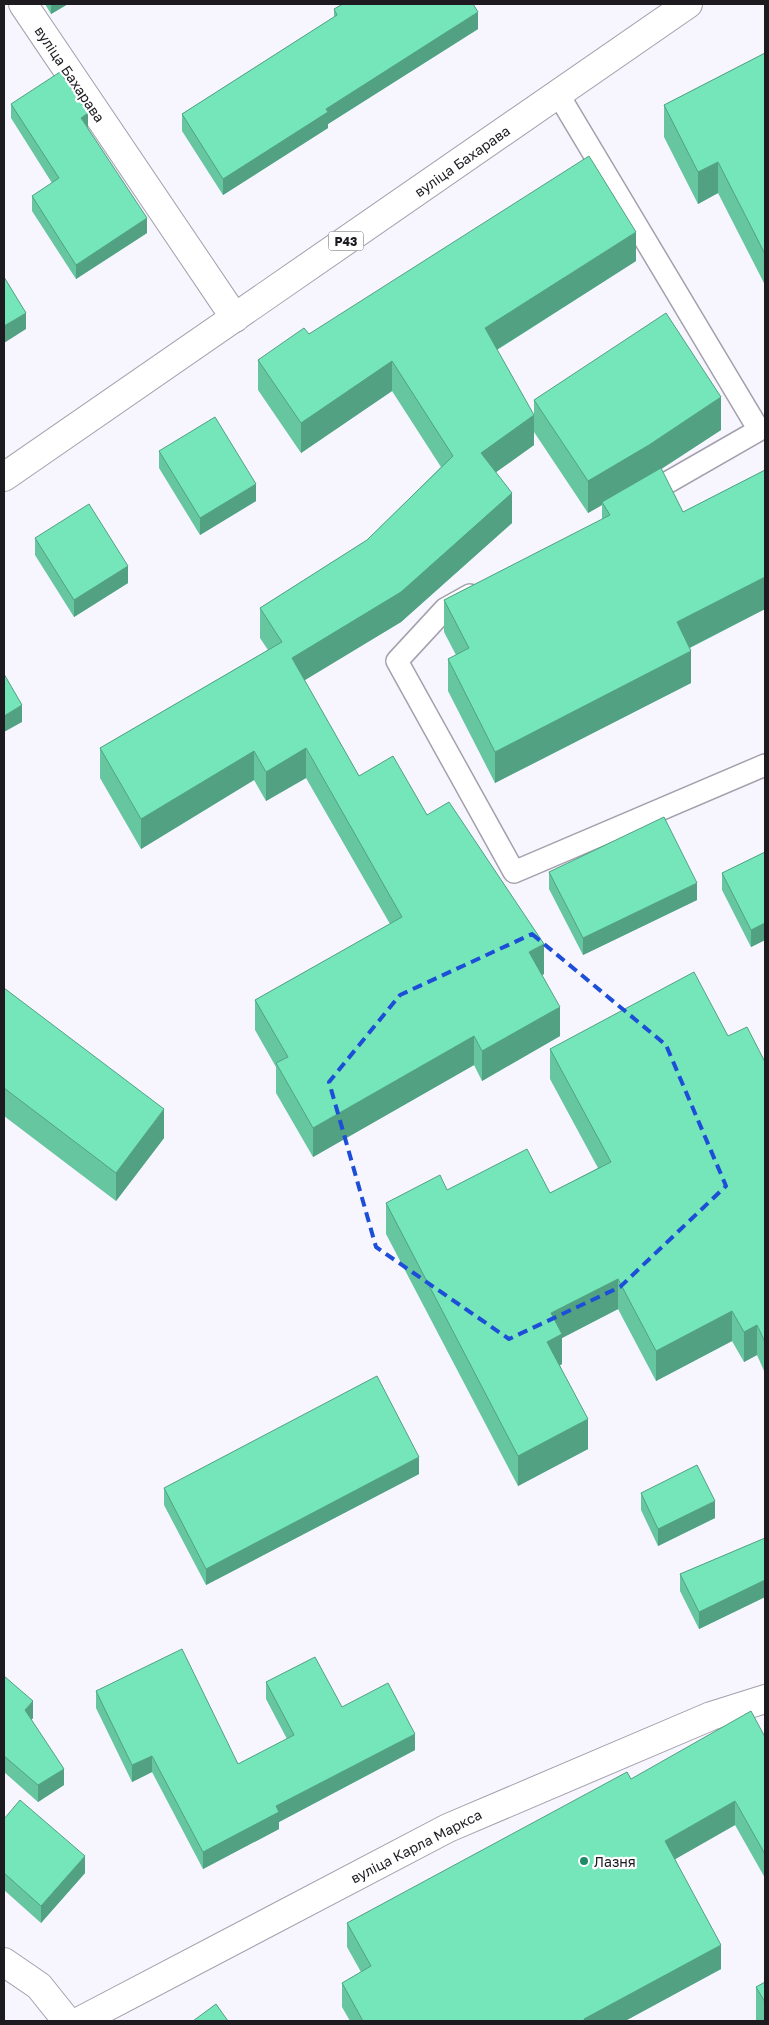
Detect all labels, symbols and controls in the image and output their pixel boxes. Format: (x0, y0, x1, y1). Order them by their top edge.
street label: вуліца Бахарава (32, 23, 108, 125)
street label: вуліца Бахарава (411, 122, 513, 200)
road number: Р43 (328, 232, 364, 250)
street label: вуліца Карла Маркса (348, 1806, 484, 1886)
place label: Лазня (594, 1853, 636, 1870)
marker: Лазня (578, 1855, 590, 1867)

